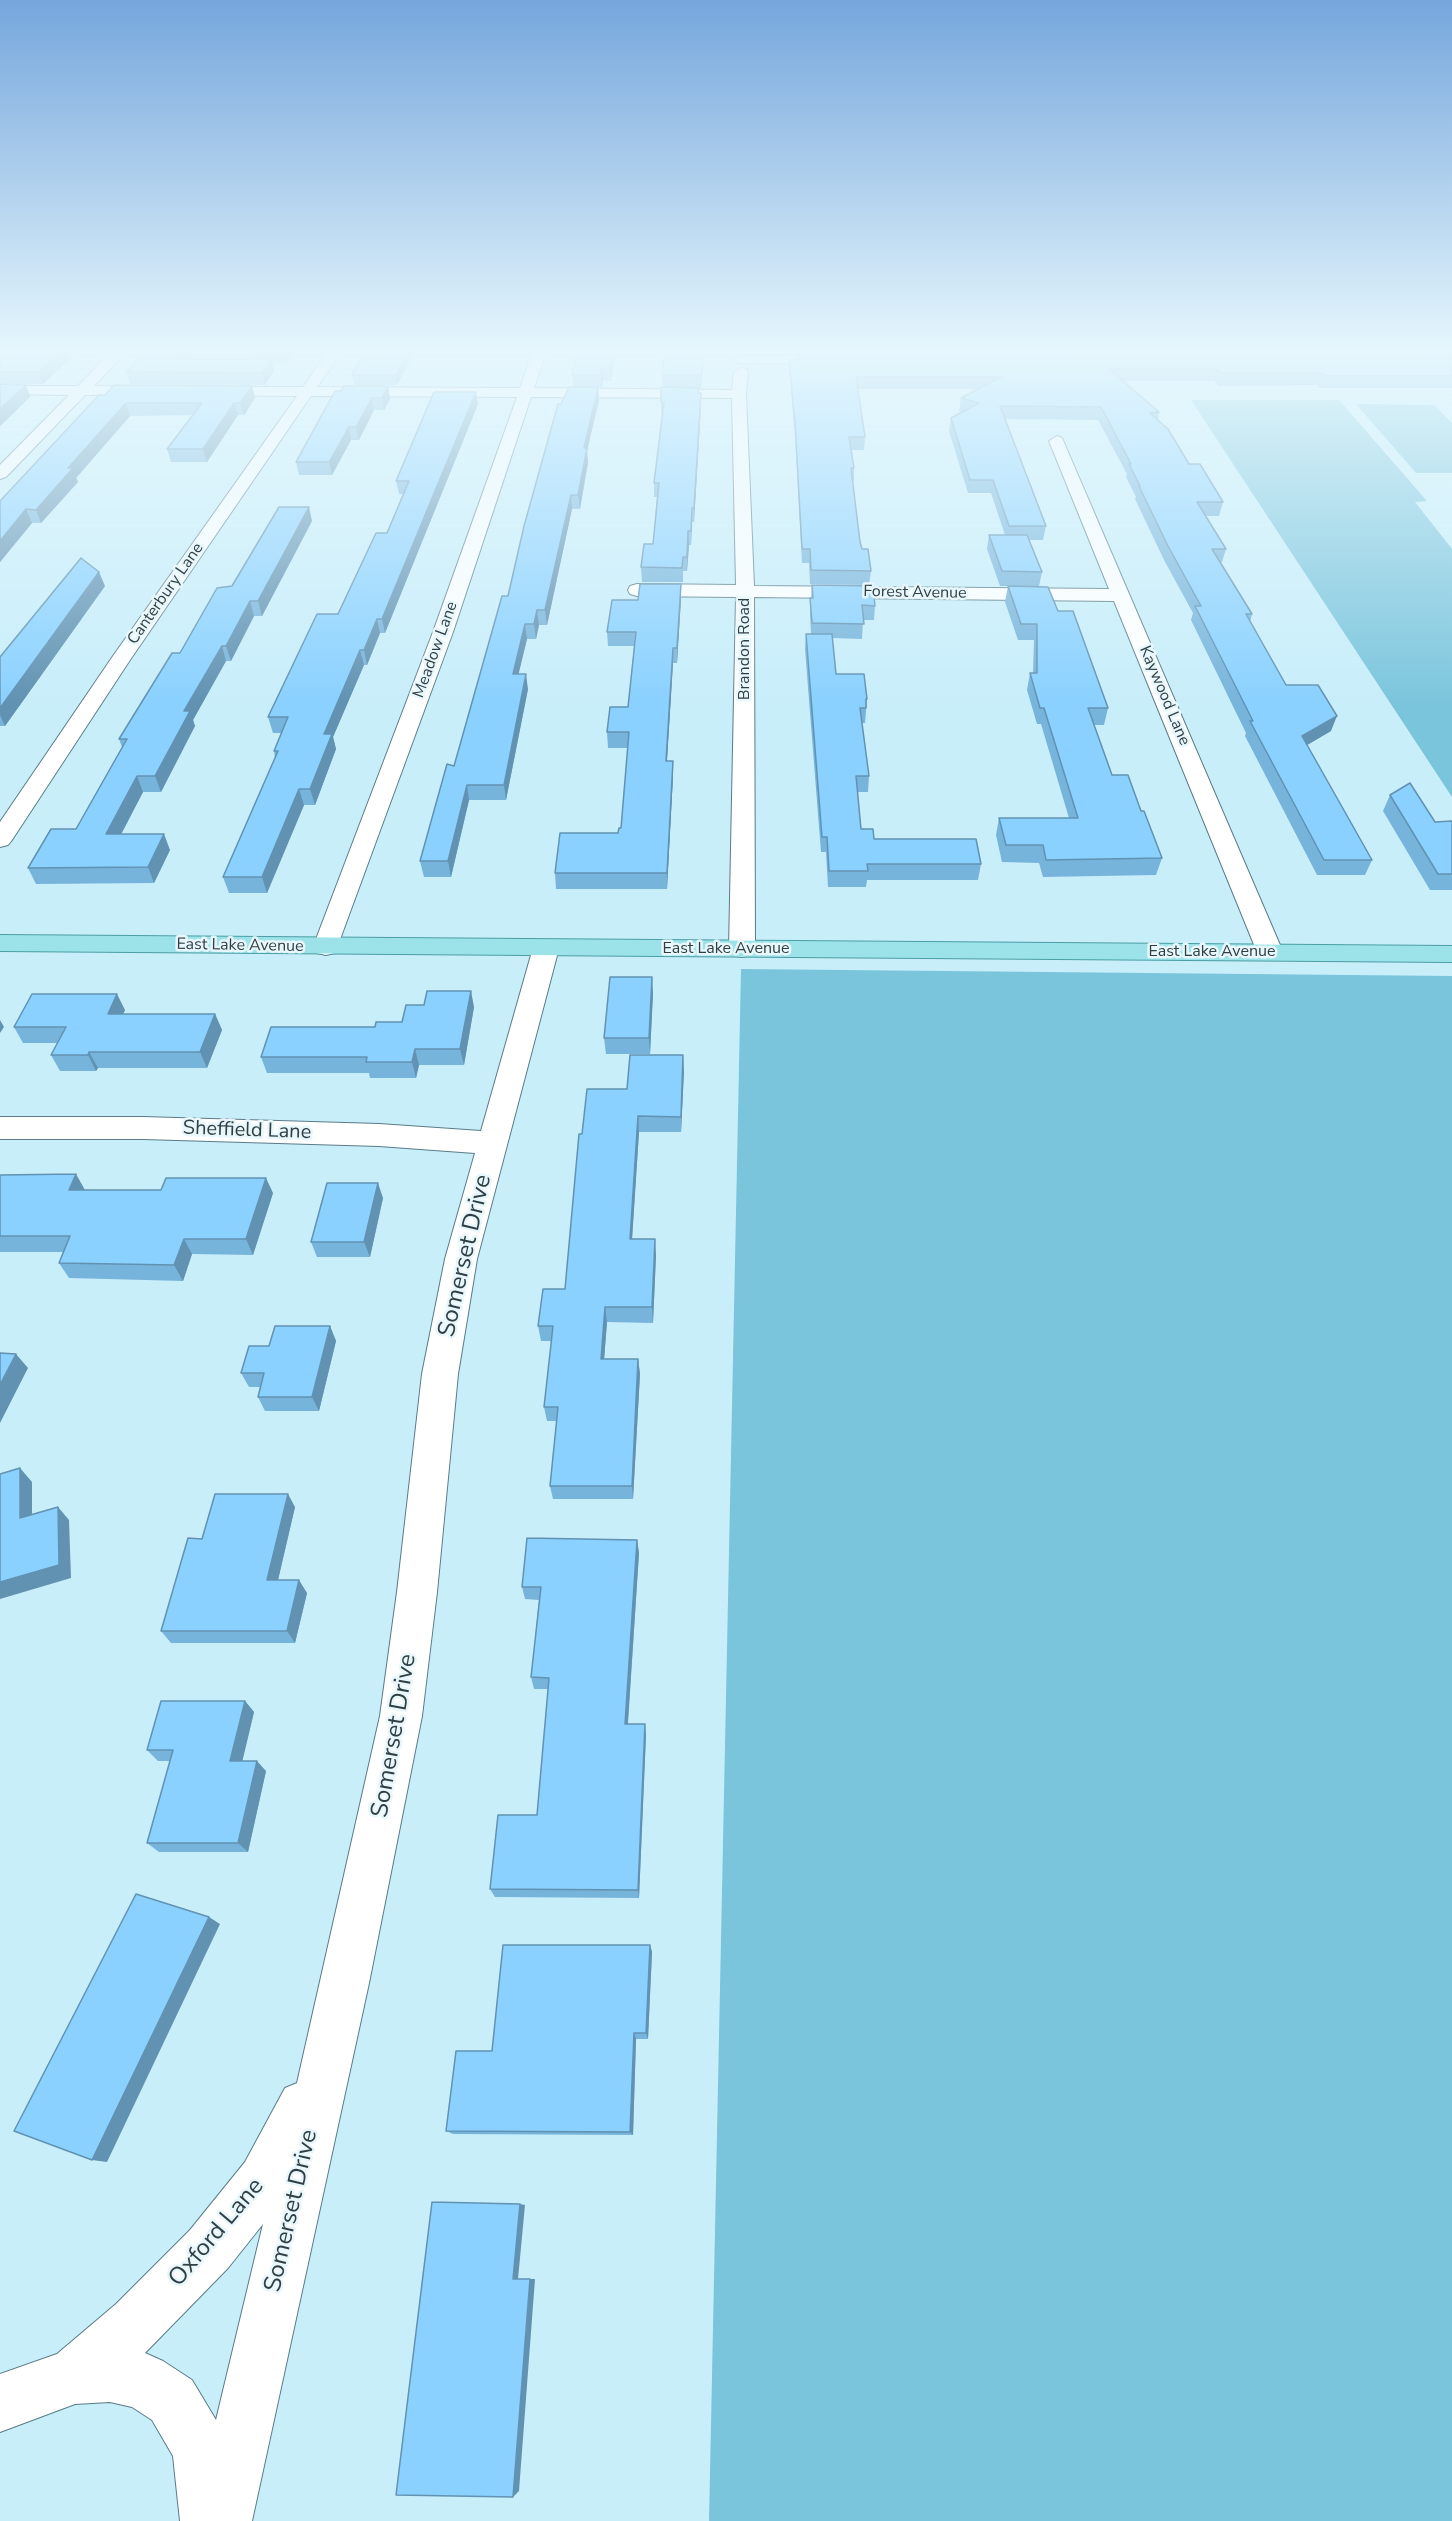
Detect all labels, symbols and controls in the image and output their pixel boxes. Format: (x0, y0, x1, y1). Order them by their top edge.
street label: Canterbury Lane (124, 540, 208, 648)
street label: Forest Avenue (863, 583, 967, 603)
street label: Brandon Road (735, 598, 755, 700)
street label: Meadow Lane (410, 599, 462, 701)
street label: Kaywood Lane (1134, 643, 1194, 749)
street label: East Lake Avenue (176, 935, 304, 957)
street label: East Lake Avenue (662, 939, 790, 959)
street label: East Lake Avenue (1148, 942, 1276, 962)
street label: Sheffield Lane (182, 1117, 312, 1145)
street label: Somerset Drive (433, 1172, 499, 1340)
street label: Somerset Drive (366, 1652, 424, 1820)
street label: Somerset Drive (259, 2127, 325, 2295)
street label: Oxford Lane (163, 2173, 271, 2293)

